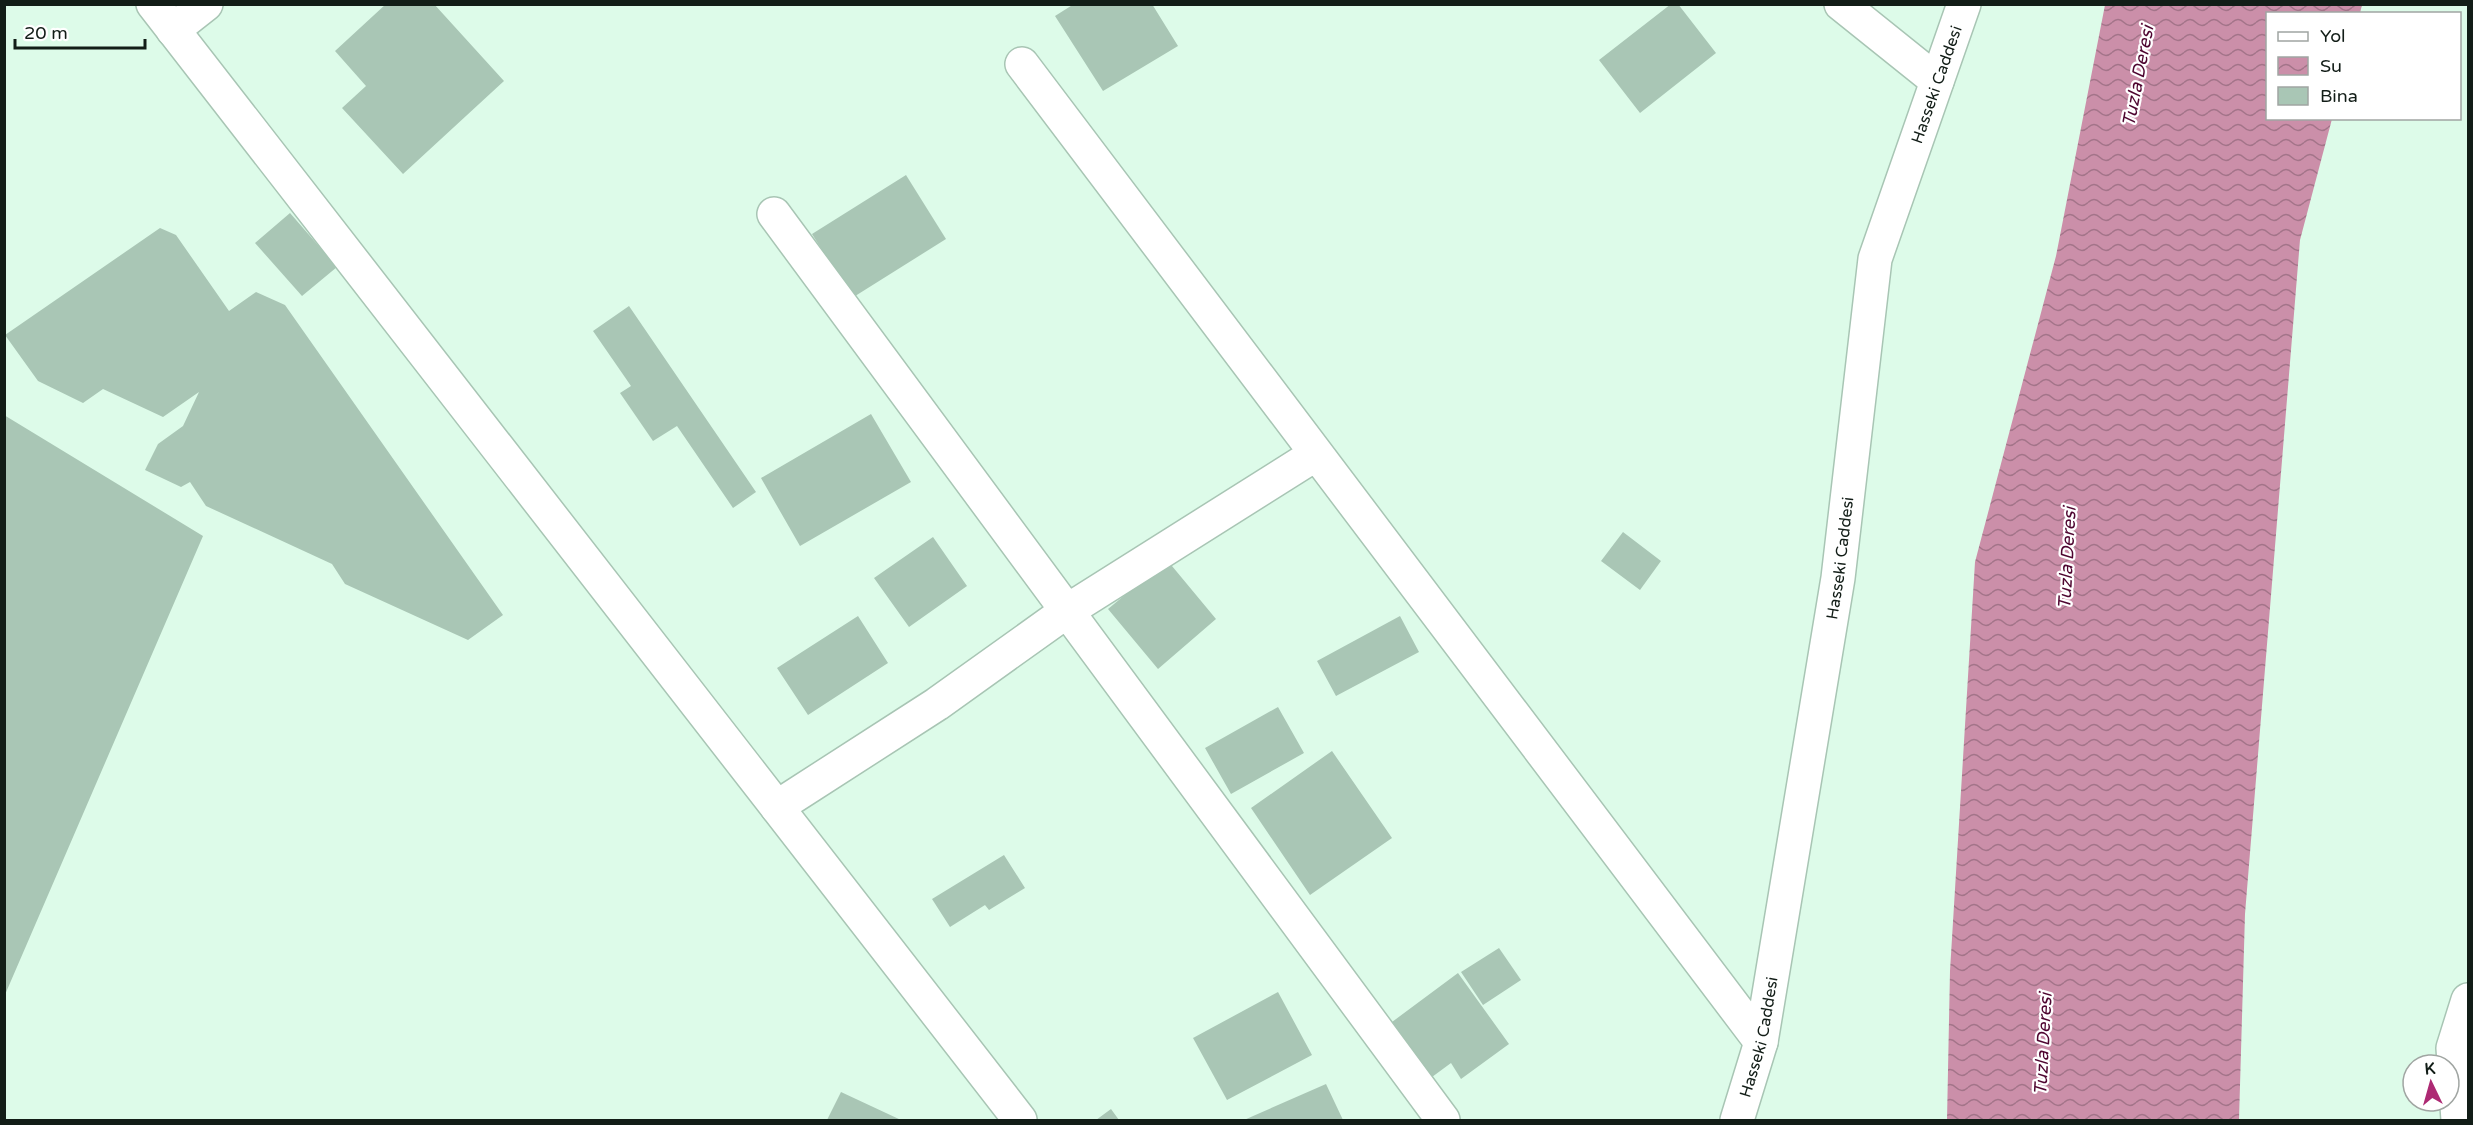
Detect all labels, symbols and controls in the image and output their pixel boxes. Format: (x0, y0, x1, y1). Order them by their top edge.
scale bar (15, 12, 146, 50)
legend (2266, 12, 2461, 120)
water label: Tuzla Deresi (2117, 21, 2159, 128)
text: 20 m (24, 22, 68, 44)
street label: Hasseki Caddesi (1907, 23, 1967, 146)
text: Yol (2320, 25, 2346, 47)
text: Su (2320, 55, 2342, 77)
text: Bina (2320, 85, 2358, 107)
street label: Hasseki Caddesi (1822, 496, 1858, 621)
water label: Tuzla Deresi (2053, 504, 2081, 610)
street label: Hasseki Caddesi (1736, 975, 1783, 1100)
water label: Tuzla Deresi (2029, 990, 2057, 1096)
north arrow (2401, 1053, 2461, 1113)
text: K (2424, 1059, 2436, 1079)

